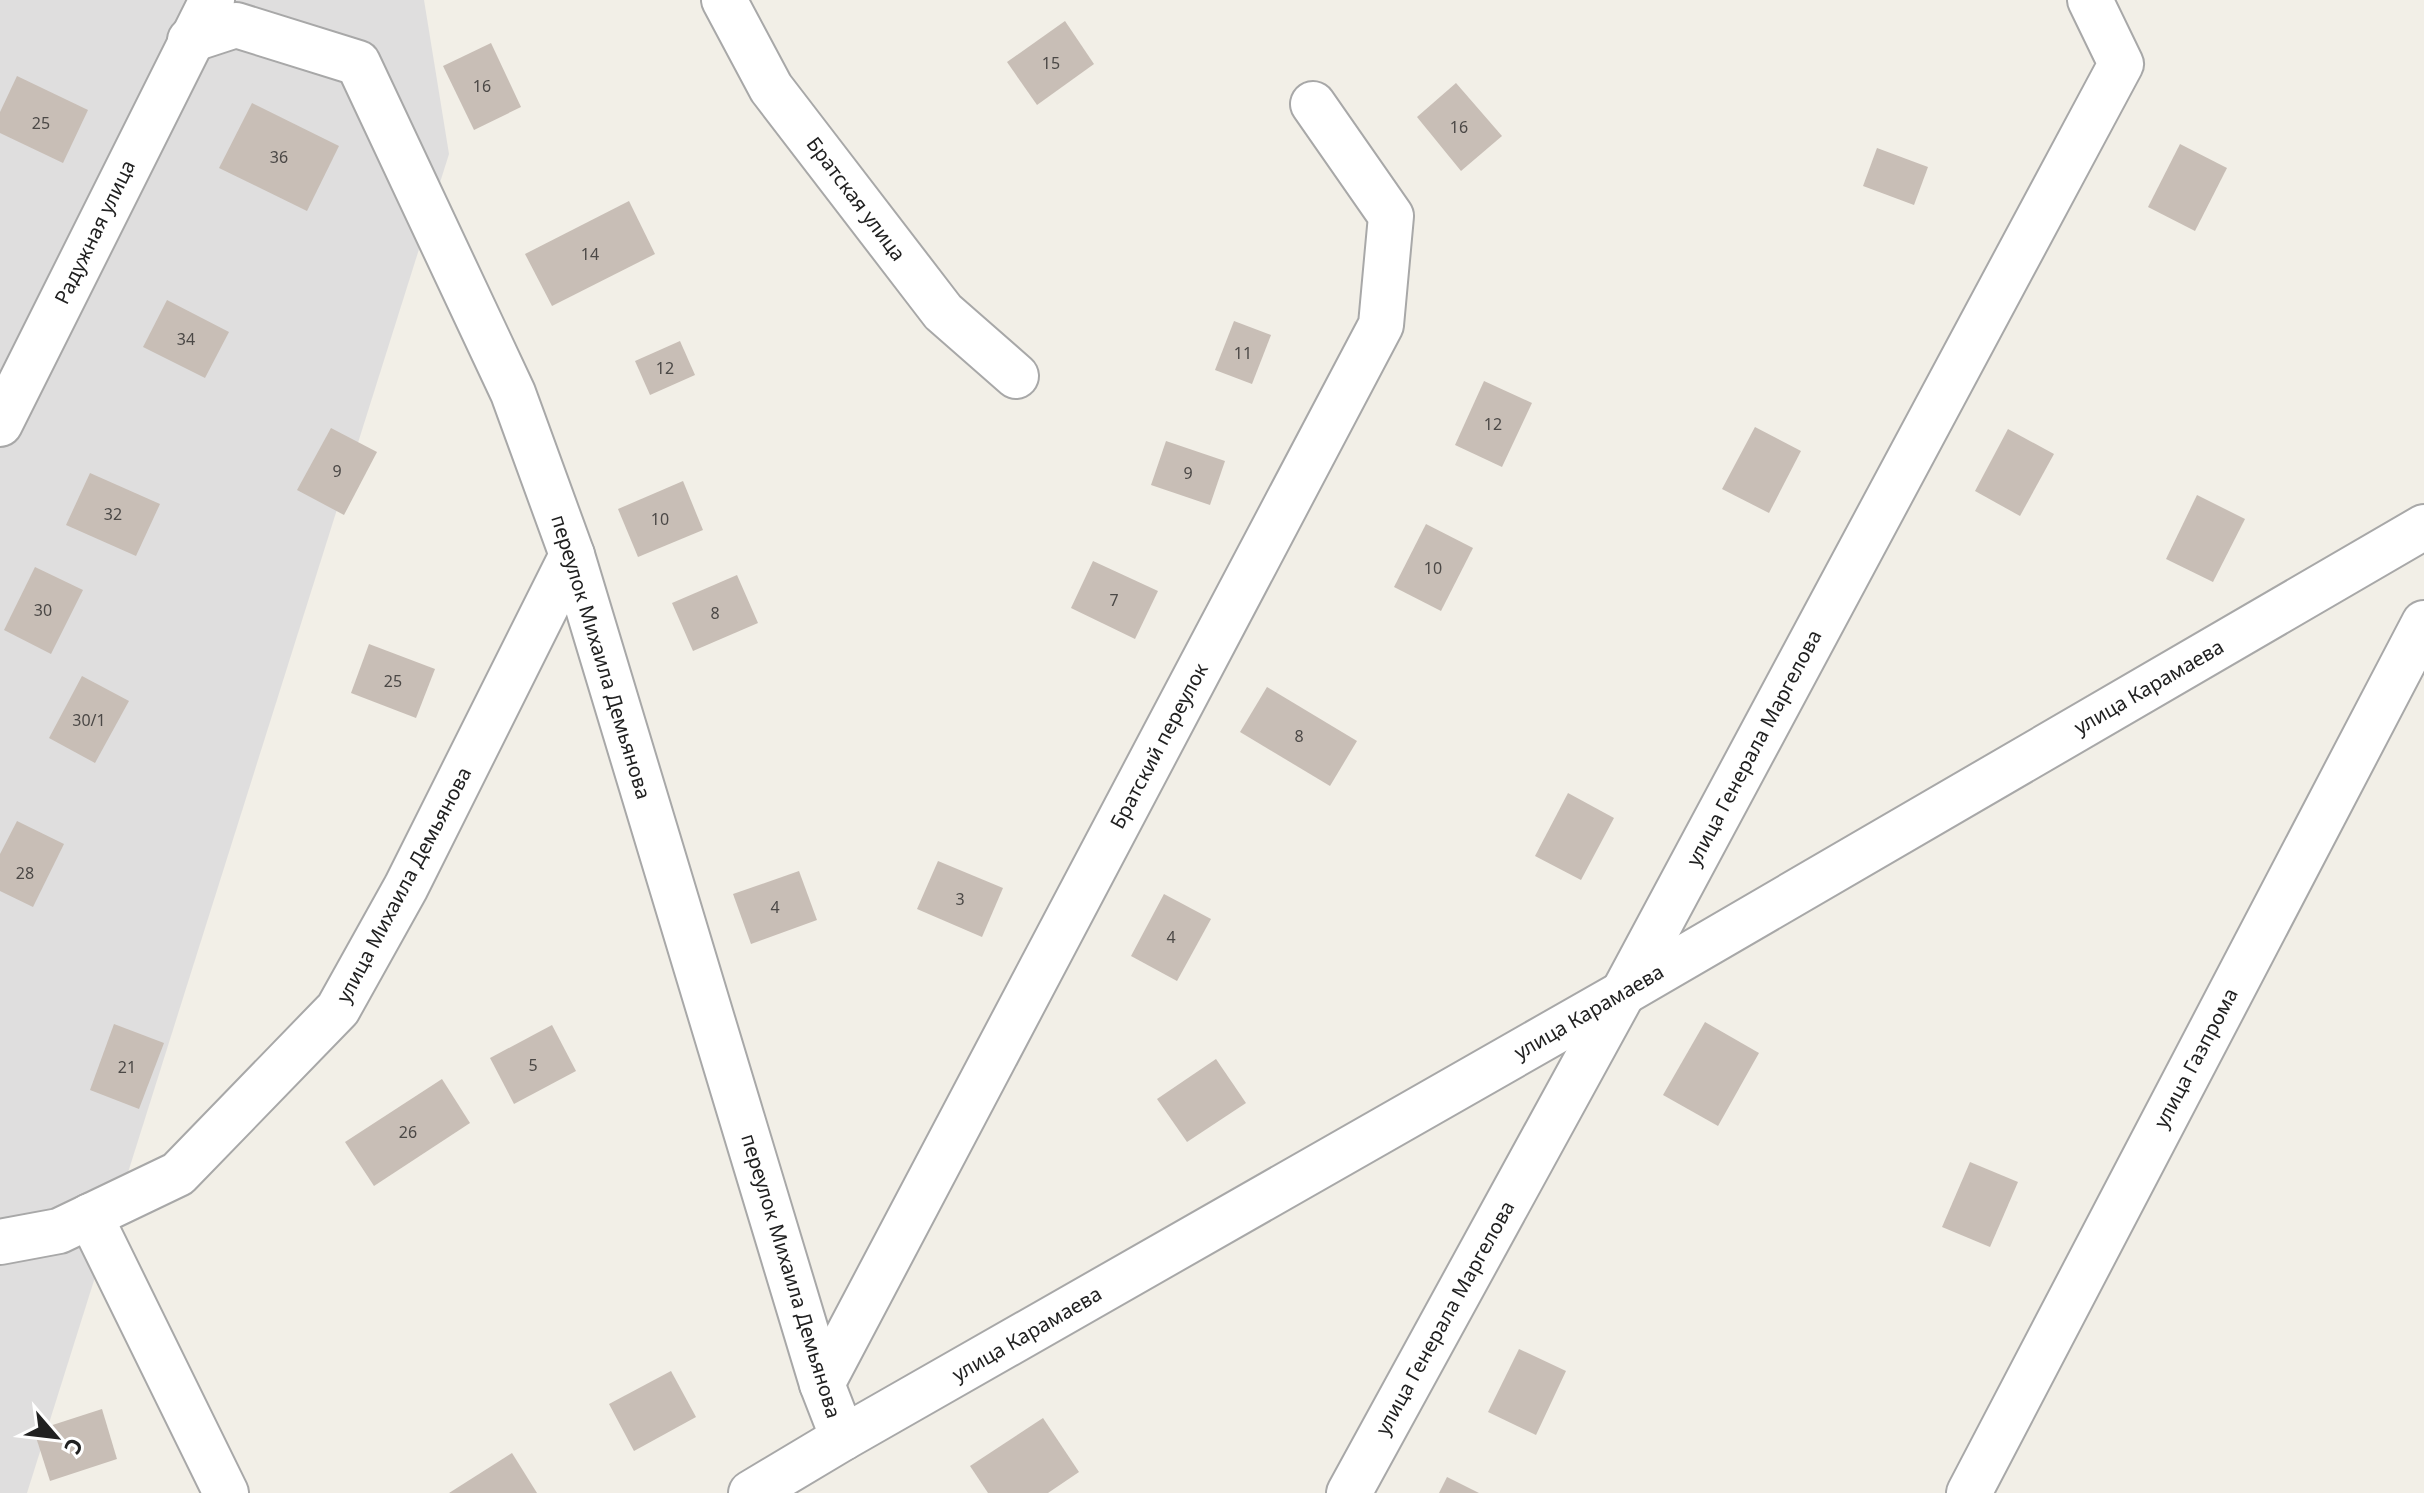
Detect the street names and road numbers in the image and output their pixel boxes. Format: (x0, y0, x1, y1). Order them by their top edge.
street label: Братская улица (801, 131, 912, 266)
street label: Радужная улица (48, 155, 141, 308)
street label: переулок Михаила Демьянова (545, 511, 658, 802)
street label: улица Генерала Маргелова (1680, 625, 1827, 871)
street label: улица Карамаева (2069, 633, 2228, 740)
street label: Братский переулок (1103, 658, 1214, 833)
street label: улица Михаила Демьянова (330, 762, 477, 1007)
street label: улица Карамаева (1509, 958, 1668, 1065)
street label: улица Газпрома (2147, 983, 2244, 1132)
street label: переулок Михаила Демьянова (735, 1130, 848, 1421)
street label: улица Генерала Маргелова (1369, 1196, 1520, 1440)
street label: улица Карамаева (947, 1280, 1106, 1387)

